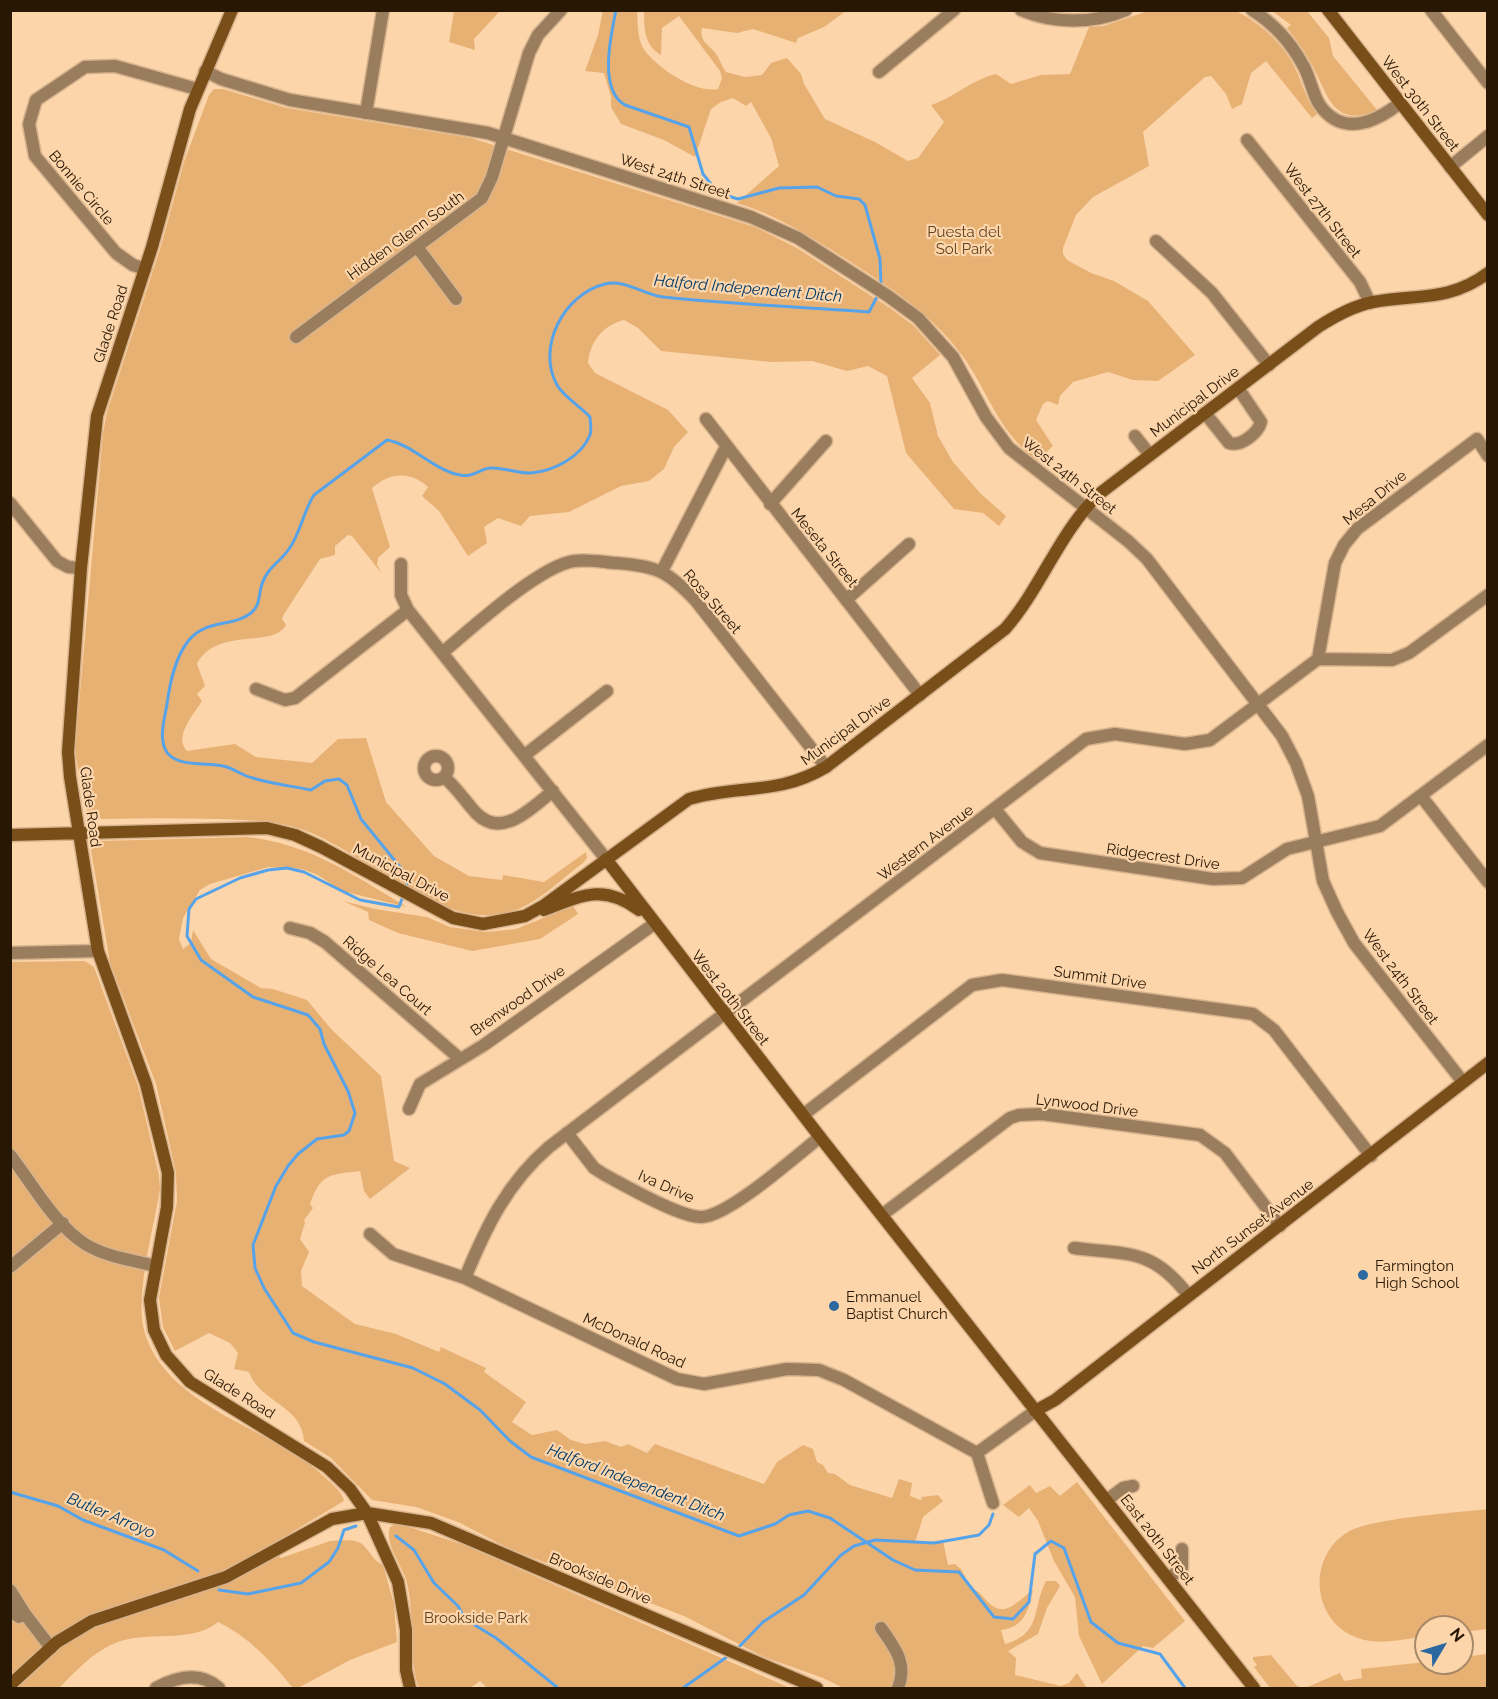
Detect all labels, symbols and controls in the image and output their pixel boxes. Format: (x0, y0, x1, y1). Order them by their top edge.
street label: West 30th Street (1377, 53, 1463, 155)
street label: Bonnie Circle (45, 147, 117, 229)
street label: West 24th Street (618, 151, 732, 203)
street label: West 27th Street (1280, 160, 1364, 262)
street label: Hidden Glenn South (344, 188, 468, 284)
park label: Puesta del Sol Park (927, 223, 1001, 258)
water label: Halford Independent Ditch (653, 271, 843, 307)
street label: Glade Road (90, 283, 132, 365)
street label: Municipal Drive (1147, 363, 1243, 441)
street label: West 24th Street (1018, 434, 1120, 518)
street label: Mesa Drive (1339, 467, 1411, 529)
street label: Meseta Street (787, 505, 861, 591)
street label: Rosa Street (679, 566, 745, 638)
street label: Municipal Drive (798, 692, 894, 770)
street label: Glade Road (75, 766, 105, 848)
street label: Western Avenue (875, 801, 977, 885)
street label: Municipal Drive (350, 840, 452, 906)
street label: Ridgecrest Drive (1105, 840, 1221, 874)
street label: West 24th Street (1358, 926, 1442, 1028)
street label: Ridge Lea Court (339, 932, 435, 1020)
street label: West 20th Street (687, 947, 773, 1049)
street label: Brenwood Drive (467, 962, 569, 1040)
street label: Summit Drive (1052, 963, 1148, 993)
street label: Lynwood Drive (1035, 1091, 1139, 1121)
street label: Iva Drive (635, 1167, 697, 1207)
street label: North Sunset Avenue (1189, 1175, 1317, 1279)
place label: Farmington High School (1375, 1257, 1459, 1292)
marker: Farmington High School (1356, 1268, 1370, 1282)
place label: Emmanuel Baptist Church (846, 1288, 948, 1323)
marker: Emmanuel Baptist Church (827, 1299, 841, 1313)
street label: McDonald Road (580, 1309, 688, 1373)
street label: Glade Road (200, 1365, 278, 1423)
water label: Halford Independent Ditch (544, 1440, 728, 1526)
water label: Butler Arroyo (64, 1489, 158, 1543)
street label: East 20th Street (1116, 1491, 1198, 1589)
street label: Brookside Drive (546, 1549, 654, 1609)
park label: Brookside Park (424, 1609, 528, 1627)
north arrow (1414, 1615, 1474, 1675)
text: N (1446, 1624, 1468, 1646)

